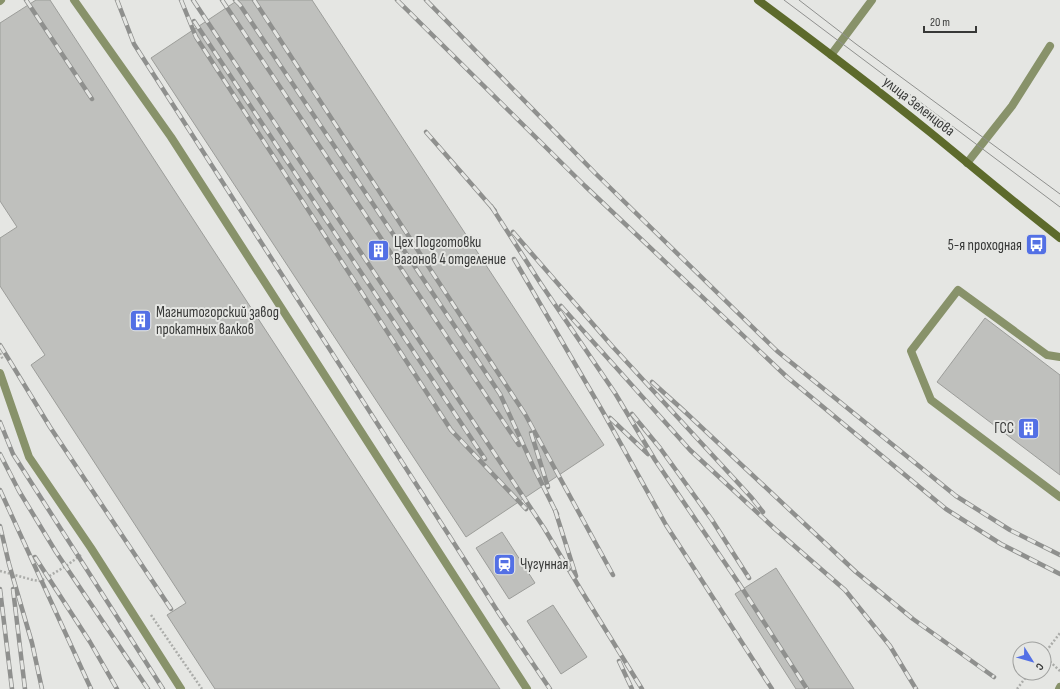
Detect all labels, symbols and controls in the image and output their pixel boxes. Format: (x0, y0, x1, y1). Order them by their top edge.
scale bar (924, 8, 976, 34)
text: 20 m (930, 15, 950, 30)
street label: улица Зеленцова (879, 72, 959, 141)
bus stop icon: 5-я проходная (1024, 232, 1050, 258)
place label: Цех Подготовки Вагонов 4 отделение (394, 233, 506, 269)
place label: 5-я проходная (948, 236, 1022, 255)
building icon: Цех Подготовки Вагонов 4 отделение (365, 238, 391, 264)
place label: Магнитогорский завод прокатных валков (156, 303, 279, 339)
building icon: Магнитогорский завод прокатных валков (128, 308, 154, 334)
building icon: ГСС (1016, 415, 1042, 441)
place label: ГСС (994, 419, 1014, 438)
station icon: Чугунная (492, 551, 518, 577)
place label: Чугунная (520, 555, 569, 574)
north arrow (1012, 641, 1052, 681)
text: С (1032, 661, 1046, 673)

